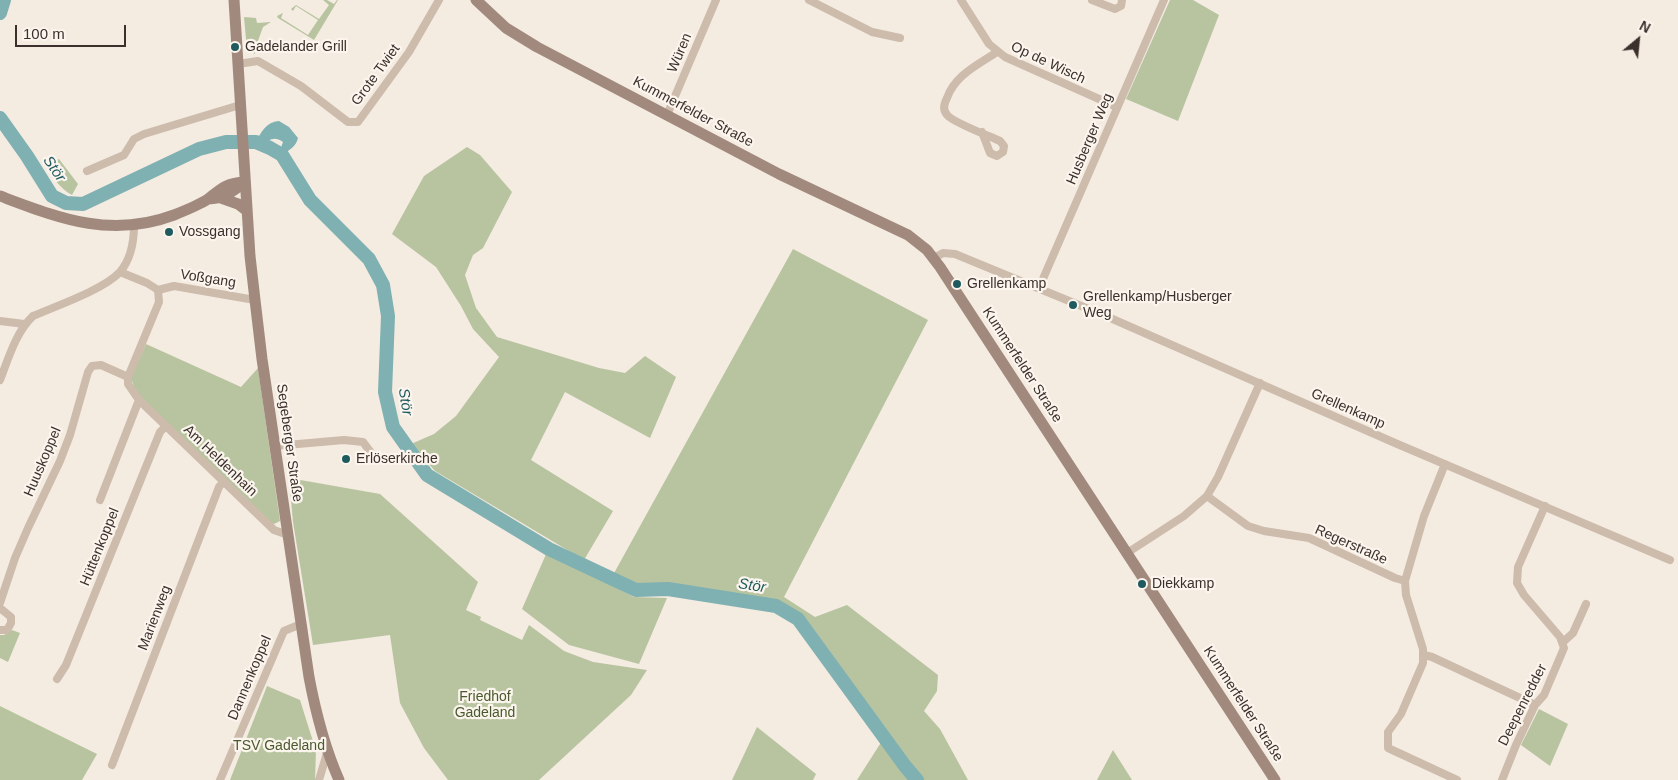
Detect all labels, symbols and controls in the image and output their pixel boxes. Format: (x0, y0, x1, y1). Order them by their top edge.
scale bar (18, 15, 129, 47)
north arrow (1613, 15, 1663, 65)
text: N (1637, 17, 1653, 36)
text: 100 m (23, 25, 65, 42)
street label: Würen (664, 31, 696, 75)
street label: Op de Wisch (1008, 38, 1088, 88)
place label: Gadelander Grill (245, 39, 347, 55)
marker: Gadelander Grill (229, 41, 241, 53)
street label: Grote Twiet (348, 41, 404, 109)
street label: Kummerfelder Straße (630, 73, 756, 151)
street label: Husberger Weg (1063, 91, 1117, 187)
water label: Stör (39, 153, 69, 185)
place label: Vossgang (179, 224, 240, 240)
marker: Vossgang (163, 226, 175, 238)
street label: Voßgang (179, 266, 237, 292)
place label: Grellenkamp (967, 276, 1046, 292)
marker: Grellenkamp (951, 278, 963, 290)
place label: Grellenkamp/Husberger Weg (1083, 289, 1232, 322)
marker: Grellenkamp/Husberger Weg (1067, 299, 1079, 311)
street label: Kummerfelder Straße (979, 304, 1065, 426)
street label: Segeberger Straße (272, 383, 306, 503)
street label: Grellenkamp (1308, 385, 1388, 433)
water label: Stör (394, 387, 416, 417)
street label: Am Heldenhain (180, 422, 260, 500)
street label: Huuskoppel (21, 425, 65, 499)
place label: Erlöserkirche (356, 451, 438, 467)
marker: Erlöserkirche (340, 453, 352, 465)
street label: Hüttenkoppel (77, 506, 123, 588)
street label: Regerstraße (1312, 522, 1390, 568)
water label: Stör (737, 575, 767, 597)
place label: Diekkamp (1152, 576, 1214, 592)
marker: Diekkamp (1136, 578, 1148, 590)
street label: Marienweg (135, 583, 175, 653)
street label: Dannenkoppel (225, 633, 275, 723)
street label: Kummerfelder Straße (1200, 643, 1286, 765)
street label: Deepenredder (1495, 661, 1551, 749)
park label: Friedhof Gadeland (455, 689, 515, 722)
park label: TSV Gadeland (233, 738, 325, 754)

